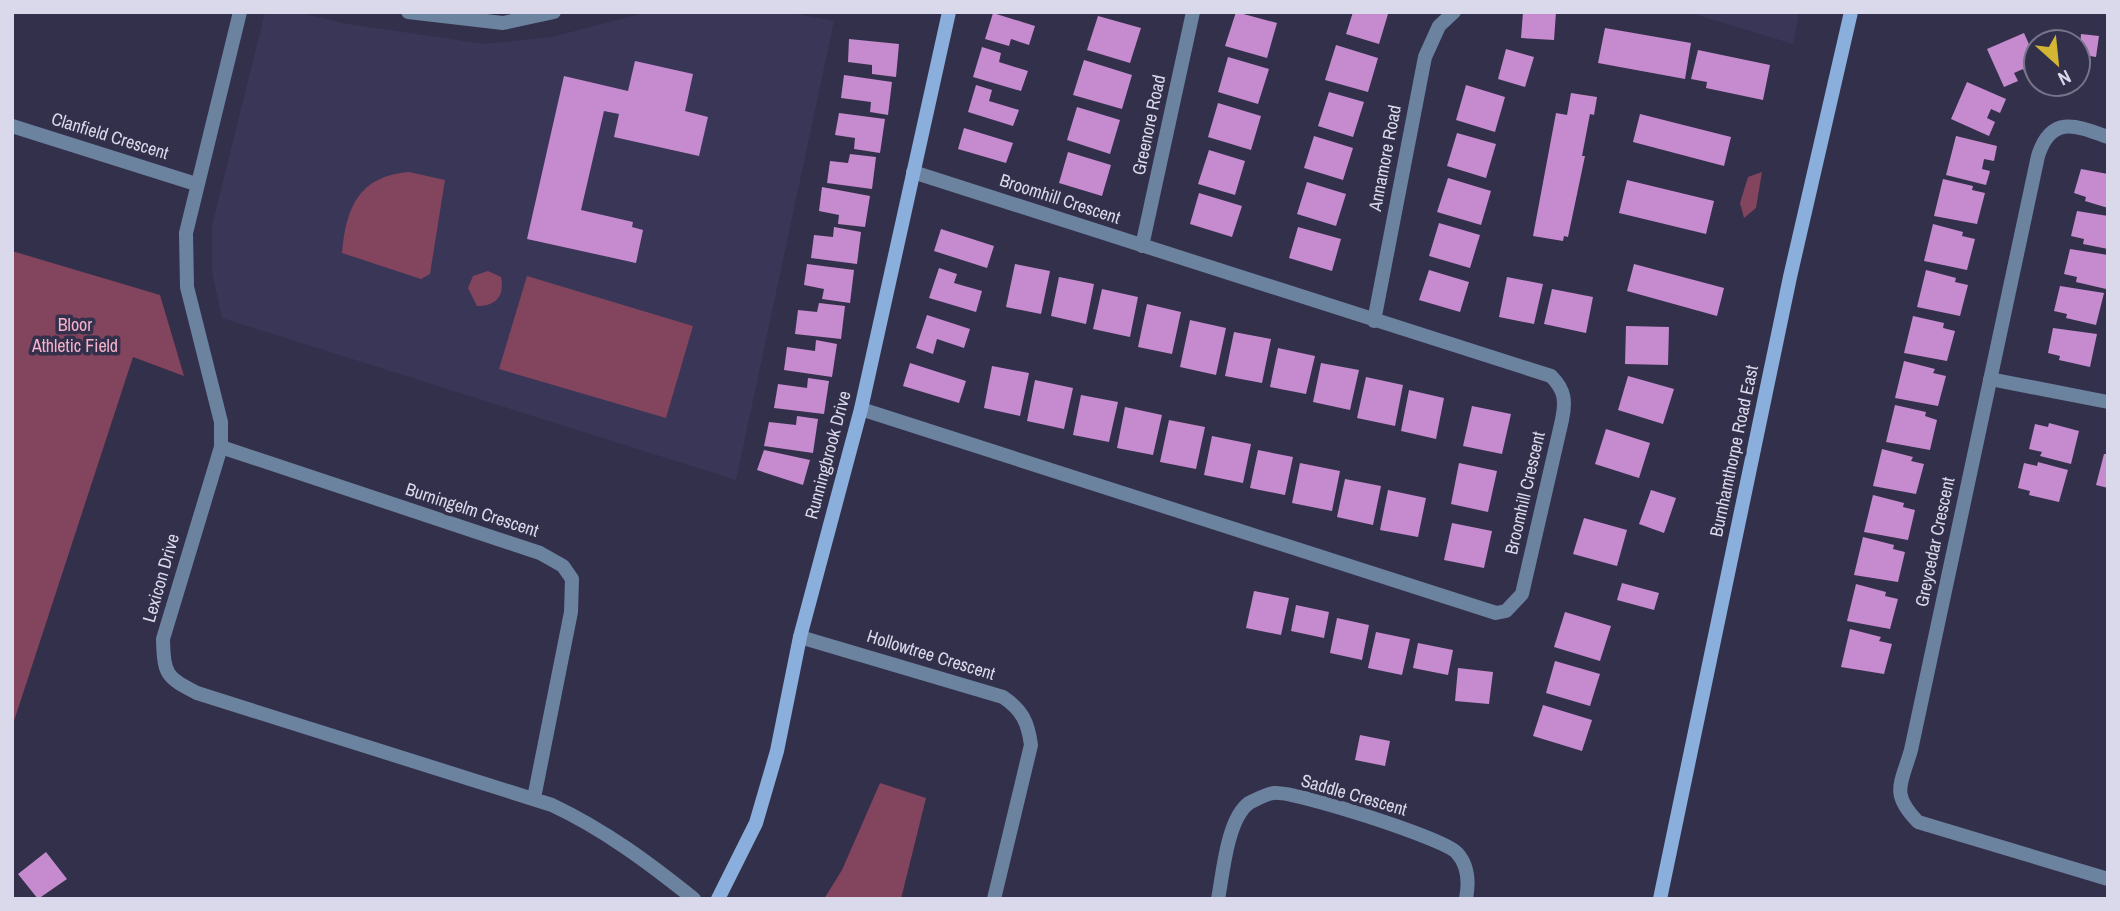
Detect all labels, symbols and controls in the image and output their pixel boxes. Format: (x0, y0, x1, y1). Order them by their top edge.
north arrow (2022, 28, 2092, 98)
text: N (2054, 64, 2076, 92)
street label: Greenore Road (1126, 73, 1171, 177)
street label: Annamore Road (1362, 103, 1407, 214)
street label: Clanfield Crescent (48, 106, 172, 165)
street label: Broomhill Crescent (997, 167, 1124, 230)
park label: Bloor Athletic Field (31, 312, 118, 358)
street label: Burnhamthorpe Road East (1703, 363, 1764, 539)
street label: Runningbrook Drive (798, 388, 857, 522)
street label: Broomhill Crescent (1498, 429, 1551, 557)
street label: Greycedar Crescent (1909, 475, 1960, 609)
street label: Burningelm Crescent (402, 476, 542, 543)
street label: Lexicon Drive (136, 531, 185, 625)
street label: Hollowtree Crescent (864, 623, 998, 686)
street label: Saddle Crescent (1298, 767, 1410, 822)

